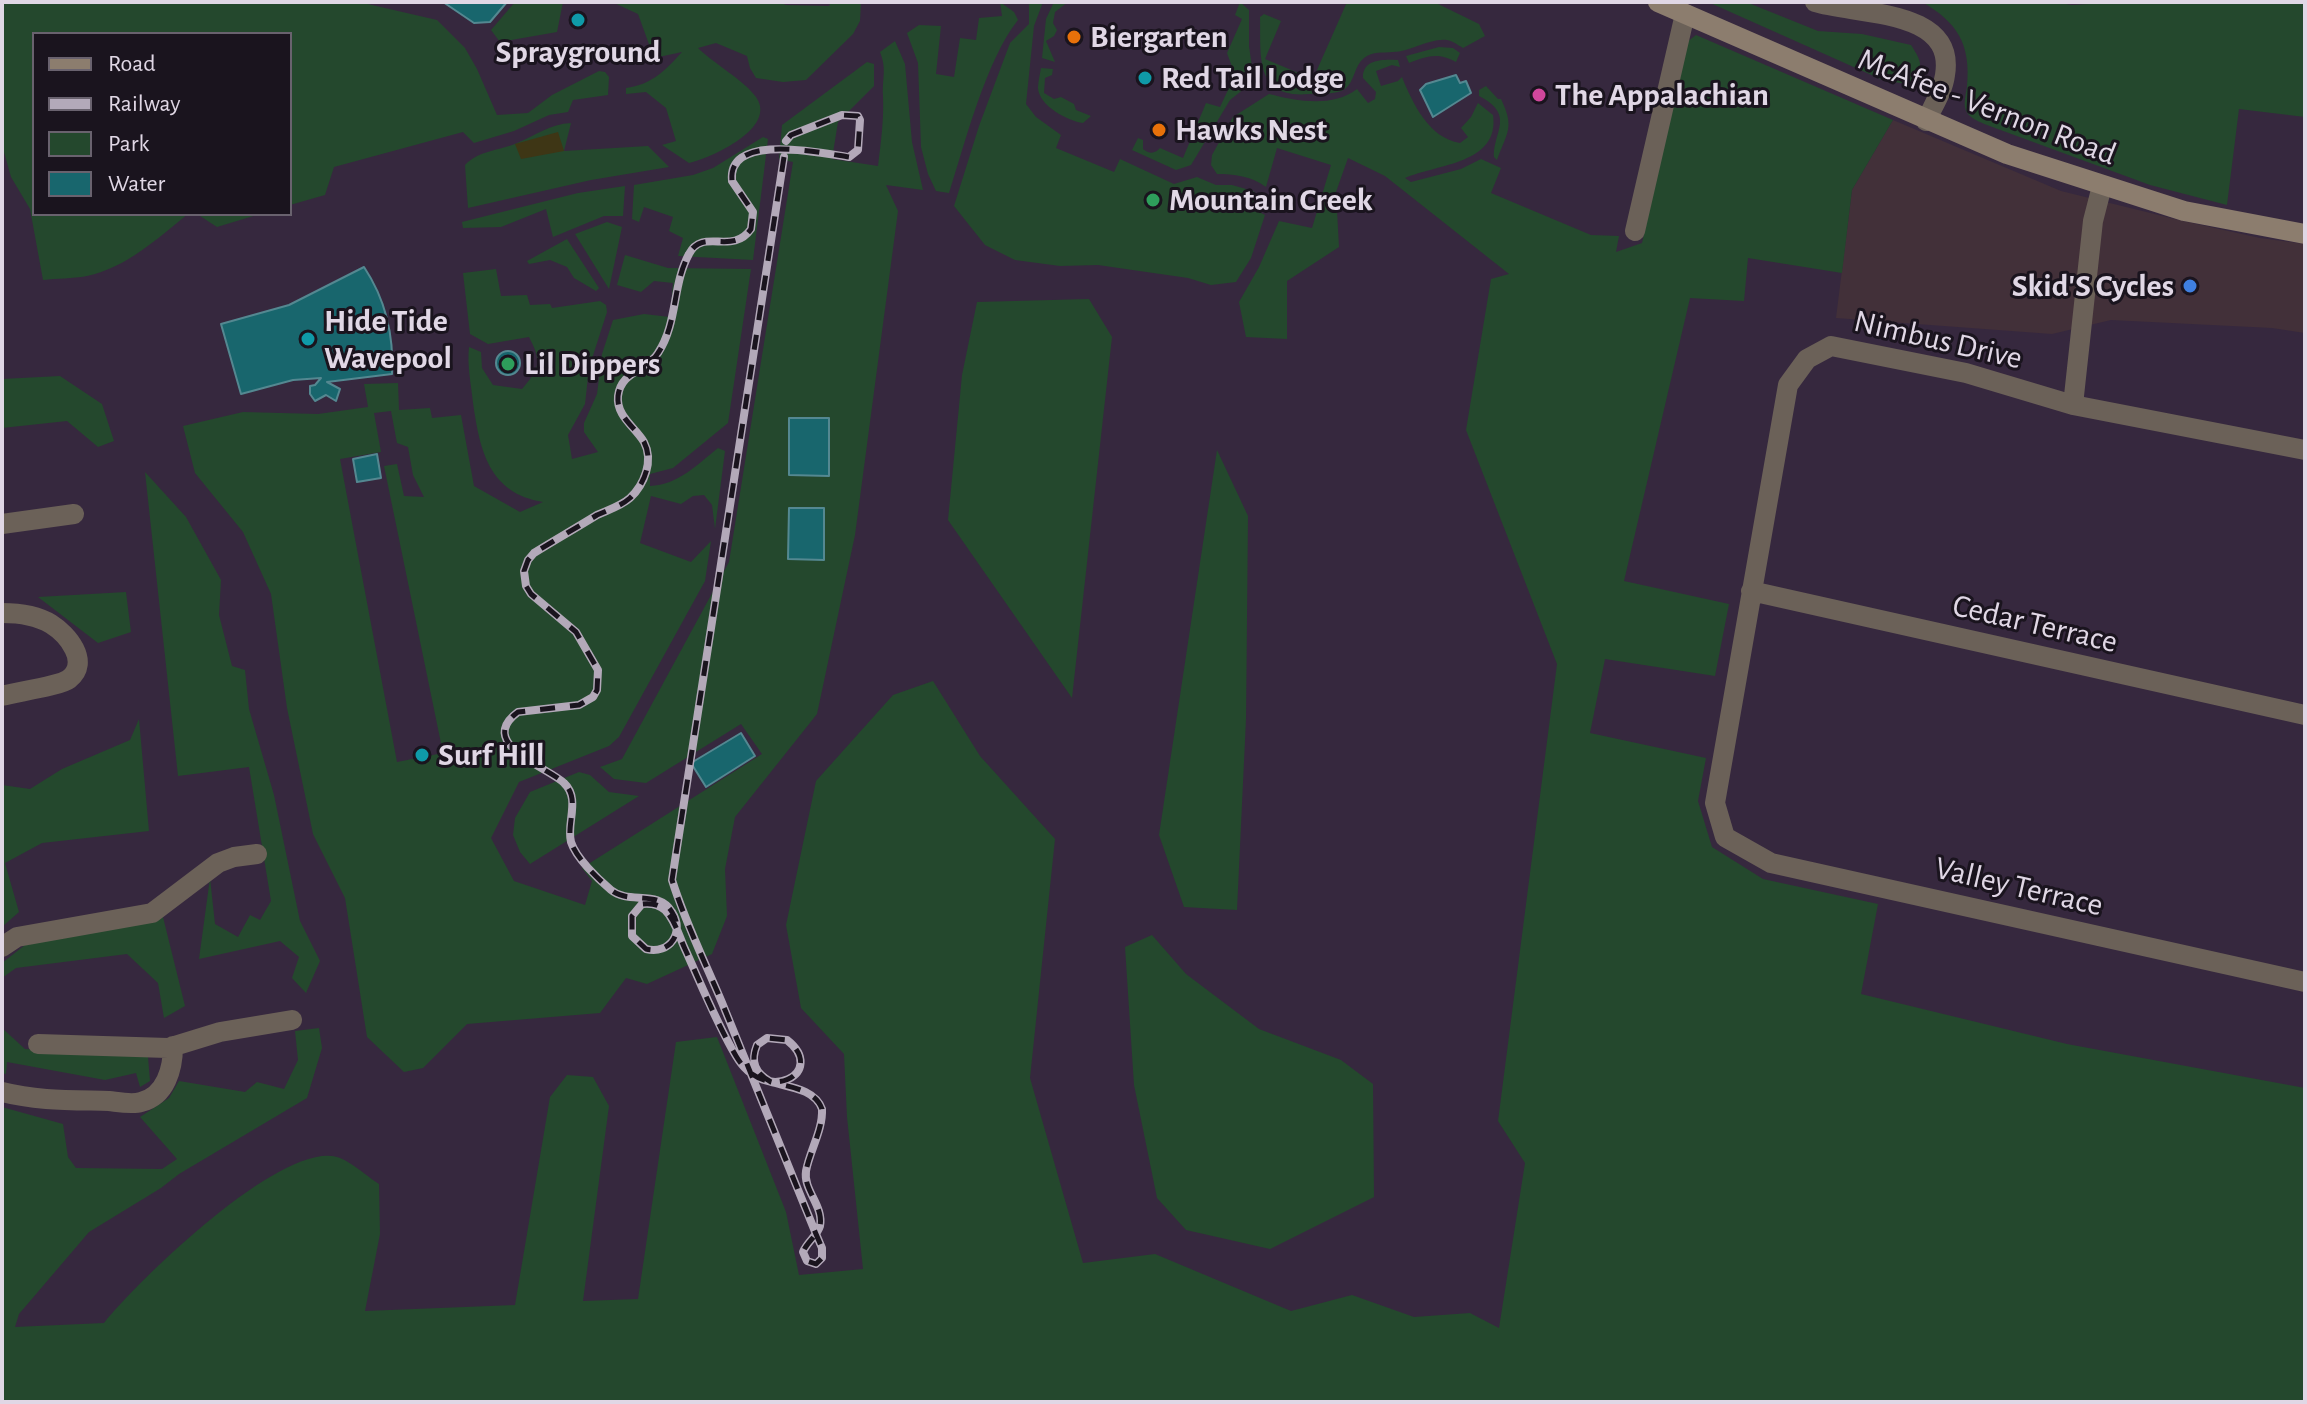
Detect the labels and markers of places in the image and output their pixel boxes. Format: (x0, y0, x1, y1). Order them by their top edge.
marker: Sprayground (569, 11, 587, 29)
place label: Biergarten (1090, 18, 1228, 56)
marker: Biergarten (1065, 28, 1083, 46)
place label: Sprayground (495, 33, 661, 71)
place label: Red Tail Lodge (1161, 59, 1344, 97)
marker: Red Tail Lodge (1136, 69, 1154, 87)
place label: The Appalachian (1555, 76, 1769, 114)
marker: The Appalachian (1530, 86, 1548, 104)
place label: Hawks Nest (1175, 111, 1327, 149)
marker: Hawks Nest (1150, 121, 1168, 139)
place label: Mountain Creek (1169, 181, 1373, 219)
marker: Mountain Creek (1144, 191, 1162, 209)
place label: Skid'S Cycles (2012, 267, 2174, 305)
marker: Skid'S Cycles (2181, 277, 2199, 295)
place label: Hide Tide Wavepool (324, 302, 452, 377)
marker: Hide Tide Wavepool (299, 330, 317, 348)
place label: Lil Dippers (524, 345, 660, 383)
marker: Lil Dippers (499, 355, 517, 373)
place label: Surf Hill (438, 736, 544, 774)
marker: Surf Hill (413, 746, 431, 764)

